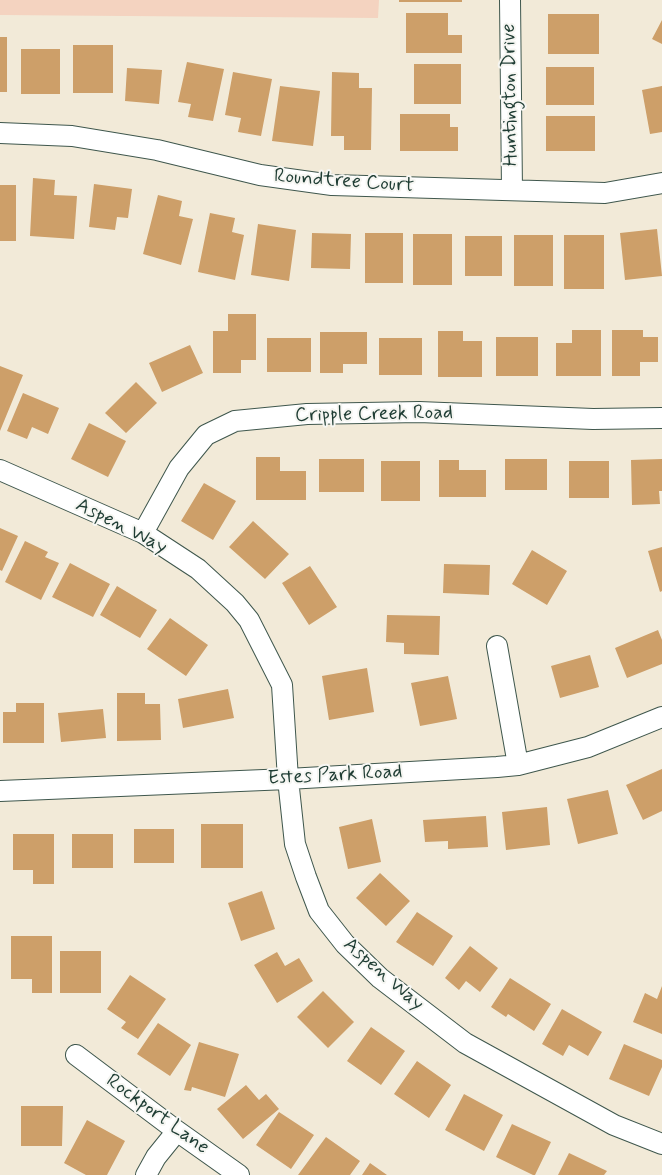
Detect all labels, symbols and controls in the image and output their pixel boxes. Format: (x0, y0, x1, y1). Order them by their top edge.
street label: Huntington Drive (498, 23, 524, 167)
street label: Roundtree Court (273, 165, 415, 199)
street label: Cripple Creek Road (295, 402, 453, 428)
street label: Aspen Way (71, 494, 171, 560)
street label: Estes Park Road (267, 760, 403, 792)
street label: Aspen Way (338, 933, 428, 1017)
street label: Rockport Lane (101, 1070, 213, 1160)

